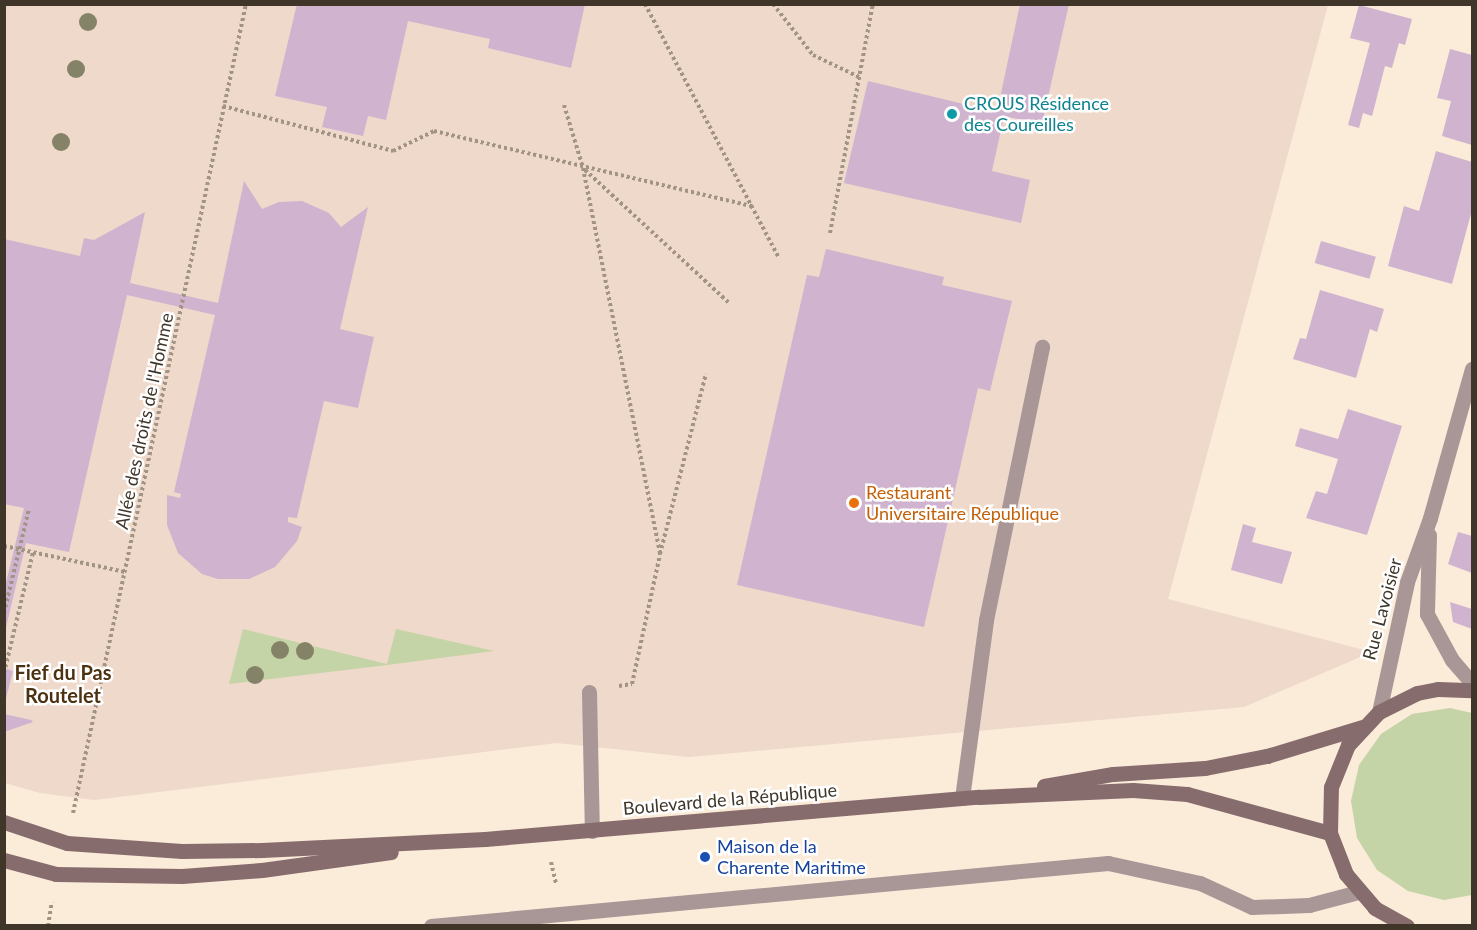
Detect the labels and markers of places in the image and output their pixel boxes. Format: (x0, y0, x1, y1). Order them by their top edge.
place label: CROUS Résidence des Coureilles (964, 93, 1109, 136)
marker: CROUS Résidence des Coureilles (945, 107, 959, 121)
place label: Restaurant Universitaire République (866, 482, 1059, 524)
marker: Restaurant Universitaire République (847, 496, 861, 510)
place label: Maison de la Charente Maritime (717, 836, 866, 878)
marker: Maison de la Charente Maritime (698, 850, 712, 864)

